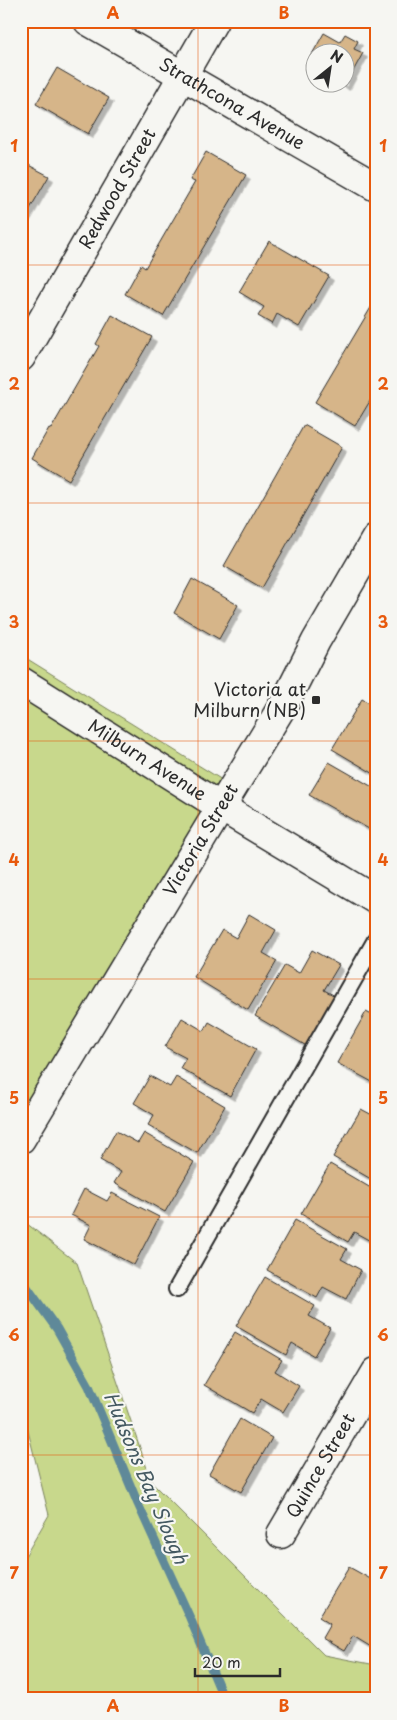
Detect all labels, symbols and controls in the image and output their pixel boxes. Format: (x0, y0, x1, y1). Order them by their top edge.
text: A (107, 0, 120, 24)
text: B (279, 0, 290, 24)
north arrow (304, 42, 354, 92)
text: N (327, 44, 347, 68)
street label: Strathcona Avenue (155, 50, 311, 155)
street label: Redwood Street (71, 123, 162, 253)
text: 1 (10, 133, 18, 157)
text: 1 (379, 133, 387, 157)
text: 2 (8, 371, 20, 395)
text: 2 (377, 371, 389, 395)
text: 3 (9, 609, 19, 633)
text: 3 (378, 609, 388, 633)
place label: Victoria at Milburn (NB) (193, 675, 306, 723)
marker: Victoria at Milburn (NB) (310, 694, 322, 706)
street label: Milburn Avenue (83, 712, 212, 807)
street label: Victoria Street (155, 778, 244, 901)
text: 4 (9, 847, 20, 871)
text: 4 (378, 847, 389, 871)
text: 5 (9, 1085, 19, 1109)
text: 5 (378, 1085, 388, 1109)
text: 6 (8, 1322, 20, 1346)
text: 6 (377, 1322, 389, 1346)
water label: Hudsons Bay Slough (98, 1387, 196, 1569)
street label: Quince Street (278, 1408, 361, 1523)
text: 7 (9, 1560, 19, 1584)
text: 7 (378, 1560, 388, 1584)
scale bar (195, 1645, 280, 1677)
text: 20 m (202, 1650, 241, 1673)
text: A (107, 1693, 120, 1717)
text: B (279, 1693, 290, 1717)

